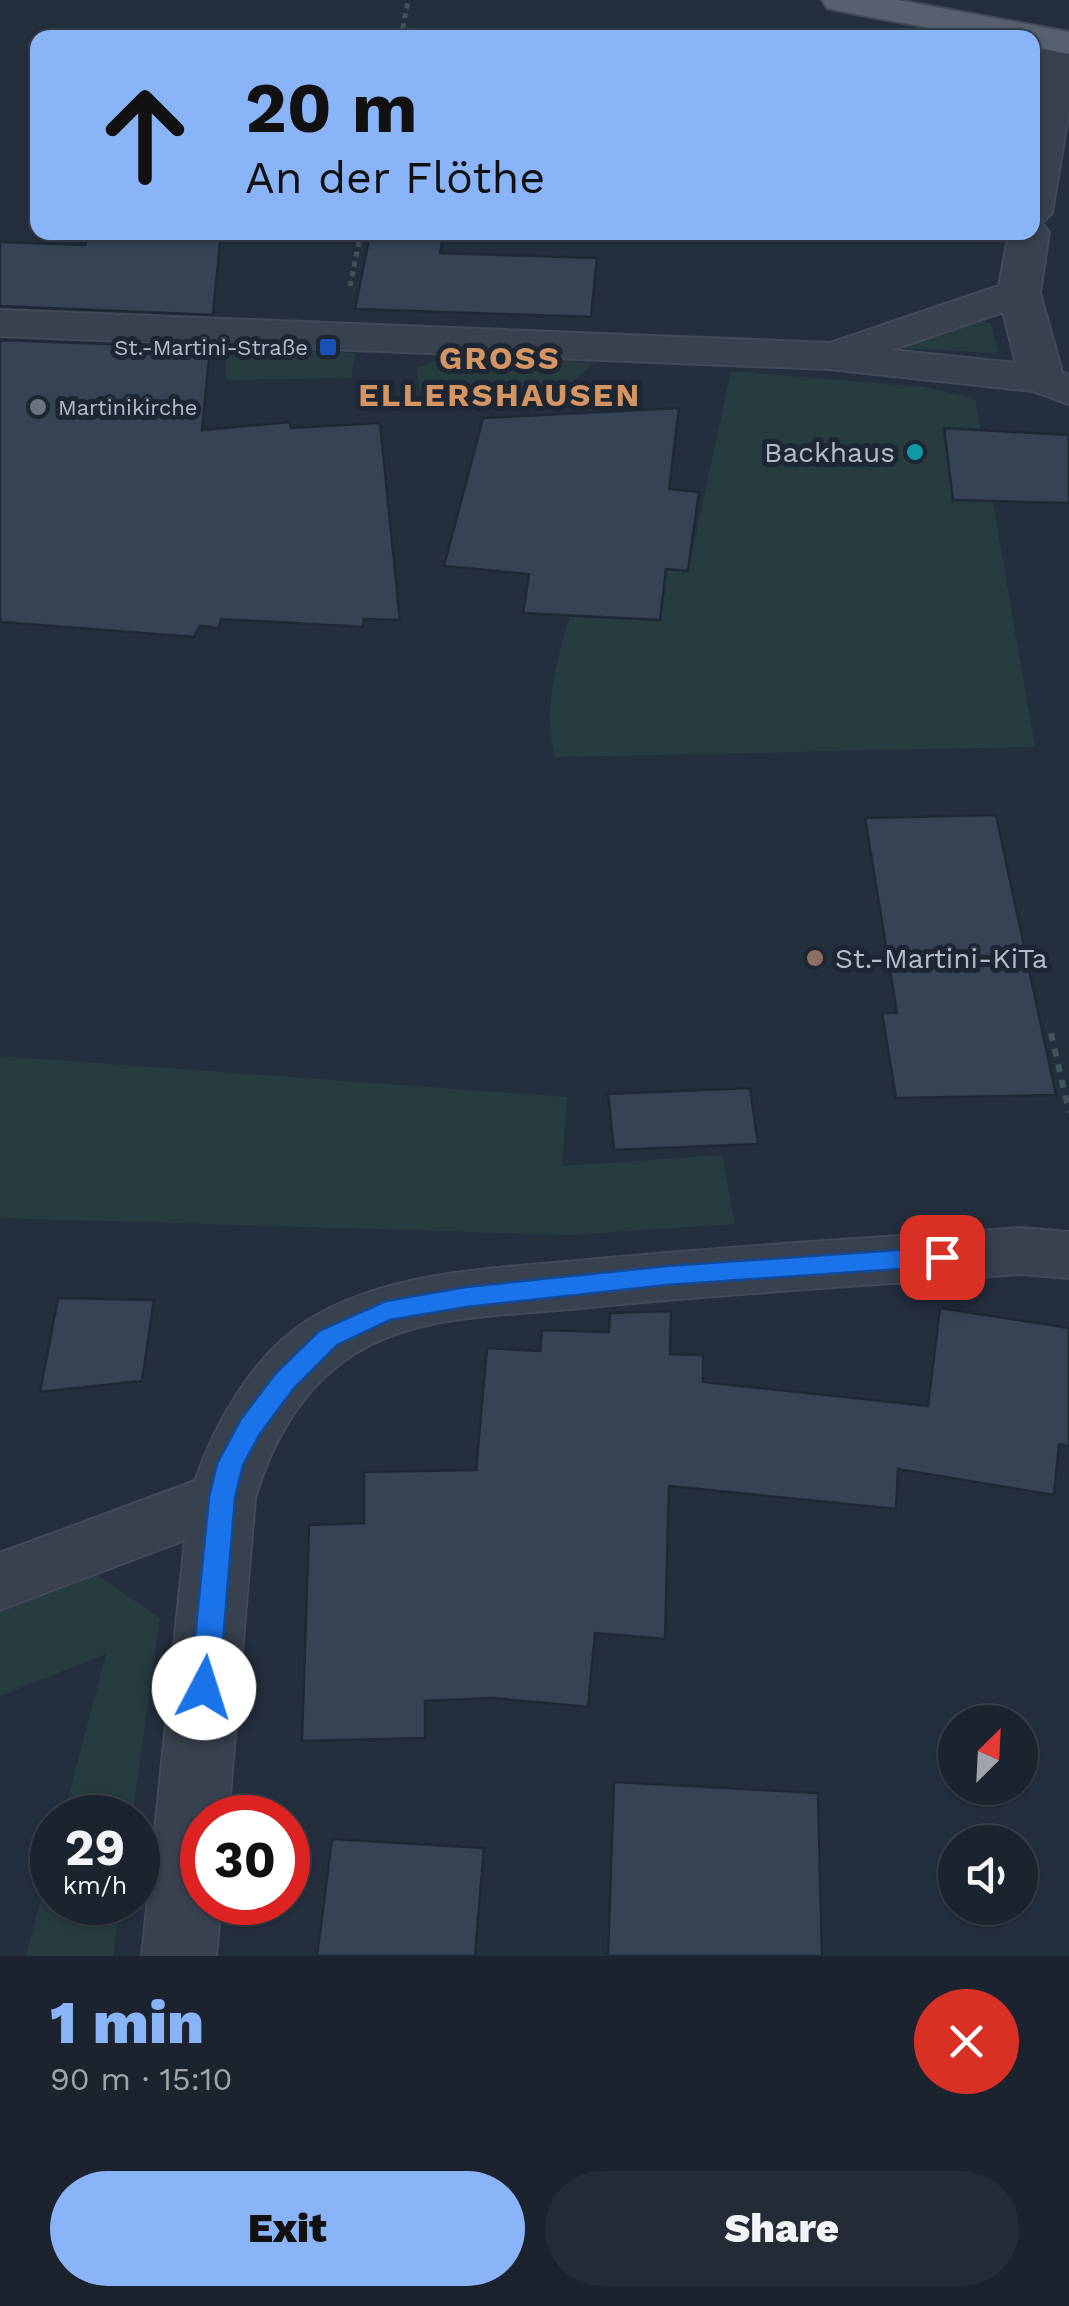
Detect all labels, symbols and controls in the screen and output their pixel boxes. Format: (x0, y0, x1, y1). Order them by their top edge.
text: 20 m (245, 67, 418, 149)
icon: ahead (80, 70, 210, 200)
text: An der Flöthe (245, 151, 545, 204)
place label: St.-Martini-Straße (114, 335, 308, 360)
marker: St.-Martini-Straße (317, 336, 339, 358)
district label: GROSS ELLERSHAUSEN (358, 339, 642, 414)
place label: Martinikirche (58, 395, 198, 420)
marker: Martinikirche (27, 396, 49, 418)
place label: Backhaus (764, 436, 895, 469)
marker: Backhaus (904, 441, 926, 463)
place label: St.-Martini-KiTa (835, 942, 1048, 975)
marker: St.-Martini-KiTa (804, 947, 826, 969)
pin (900, 1215, 985, 1300)
icon: arrive (915, 1230, 970, 1285)
position arrow (152, 1636, 256, 1740)
north arrow (938, 1705, 1038, 1805)
map controls (938, 1705, 1038, 1925)
speed limit sign: 30 (180, 1795, 310, 1925)
text: 29 (65, 1818, 125, 1877)
button: sound (938, 1825, 1038, 1925)
text: km/h (63, 1871, 127, 1900)
text: 1 min (50, 1987, 204, 2058)
button: close (914, 1989, 1019, 2094)
text: 90 m · 15:10 (50, 2060, 232, 2098)
button: Exit (50, 2171, 525, 2286)
button: Share (545, 2171, 1019, 2286)

